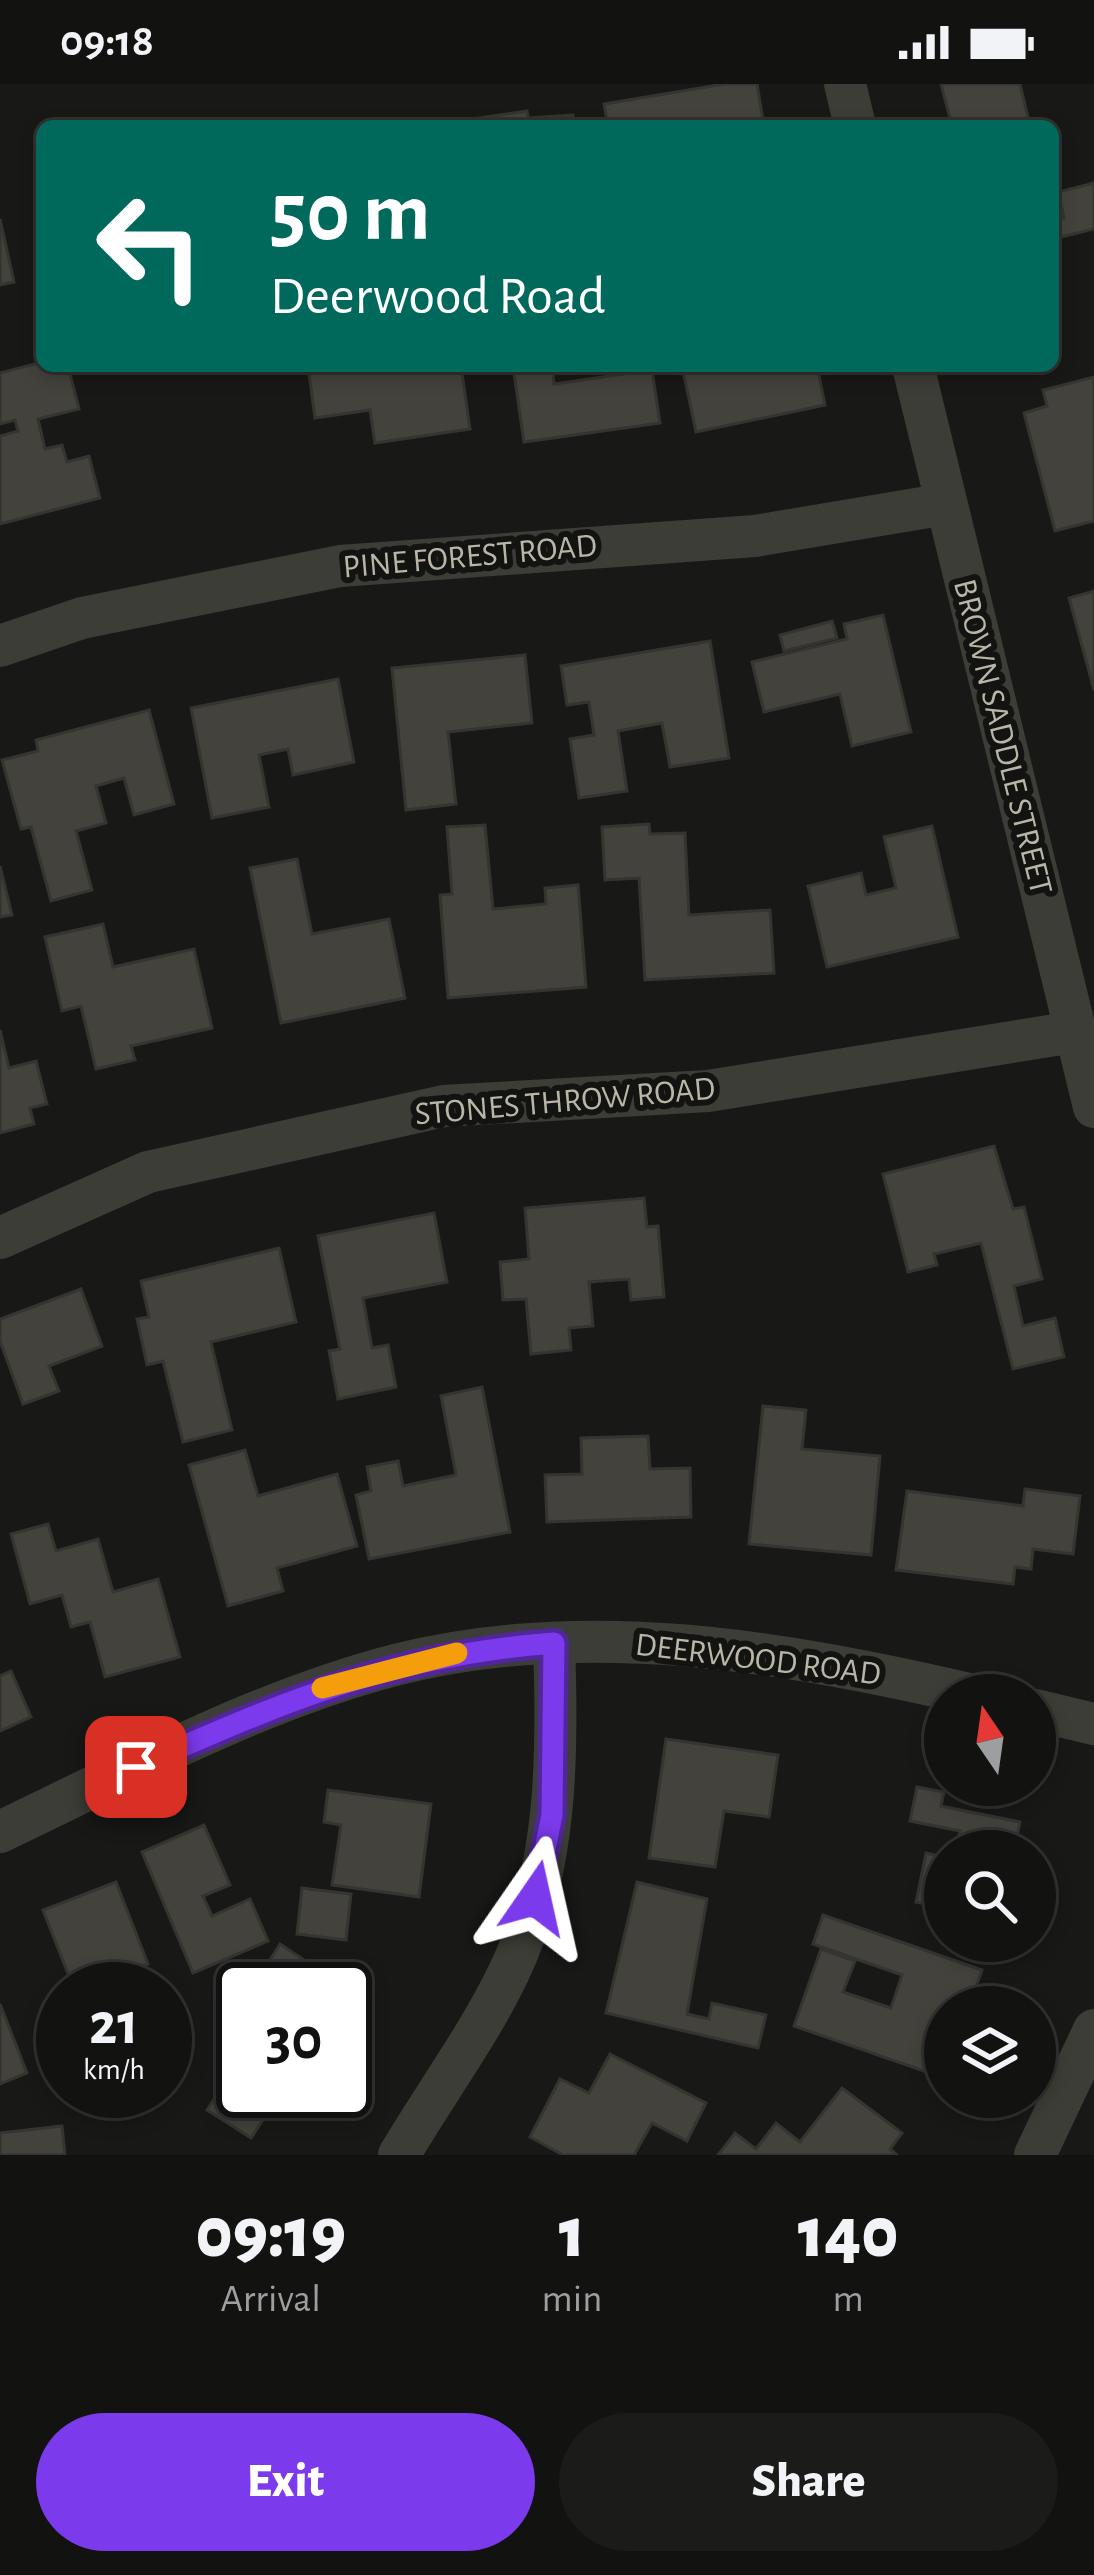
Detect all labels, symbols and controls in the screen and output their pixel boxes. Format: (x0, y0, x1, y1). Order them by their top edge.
text: 09:18 (60, 19, 154, 64)
icon: left (72, 168, 228, 324)
text: 50 m (270, 172, 431, 256)
text: Deerwood Road (270, 270, 606, 324)
street label: PINE FOREST ROAD (342, 529, 598, 585)
street label: BROWN SADDLE STREET (947, 576, 1057, 898)
street label: STONES THROW ROAD (414, 1072, 716, 1132)
street label: DEERWOOD ROAD (633, 1629, 883, 1691)
north arrow (924, 1674, 1056, 1806)
map controls (924, 1674, 1056, 2118)
pin (85, 1716, 187, 1818)
icon: arrive (103, 1734, 169, 1800)
button: search (924, 1830, 1056, 1962)
position arrow (472, 1835, 598, 1961)
speed limit sign: 30 (216, 1962, 372, 2118)
button: layers (924, 1986, 1056, 2118)
text: 21 (89, 1995, 139, 2055)
text: km/h (83, 2055, 145, 2085)
text: 09:19 (195, 2198, 346, 2270)
text: 1 (559, 2198, 585, 2270)
text: 140 (798, 2198, 899, 2270)
text: Arrival (221, 2280, 321, 2319)
text: min (542, 2280, 602, 2319)
text: m (833, 2280, 864, 2319)
button: Exit (36, 2413, 535, 2551)
button: Share (559, 2413, 1058, 2551)

